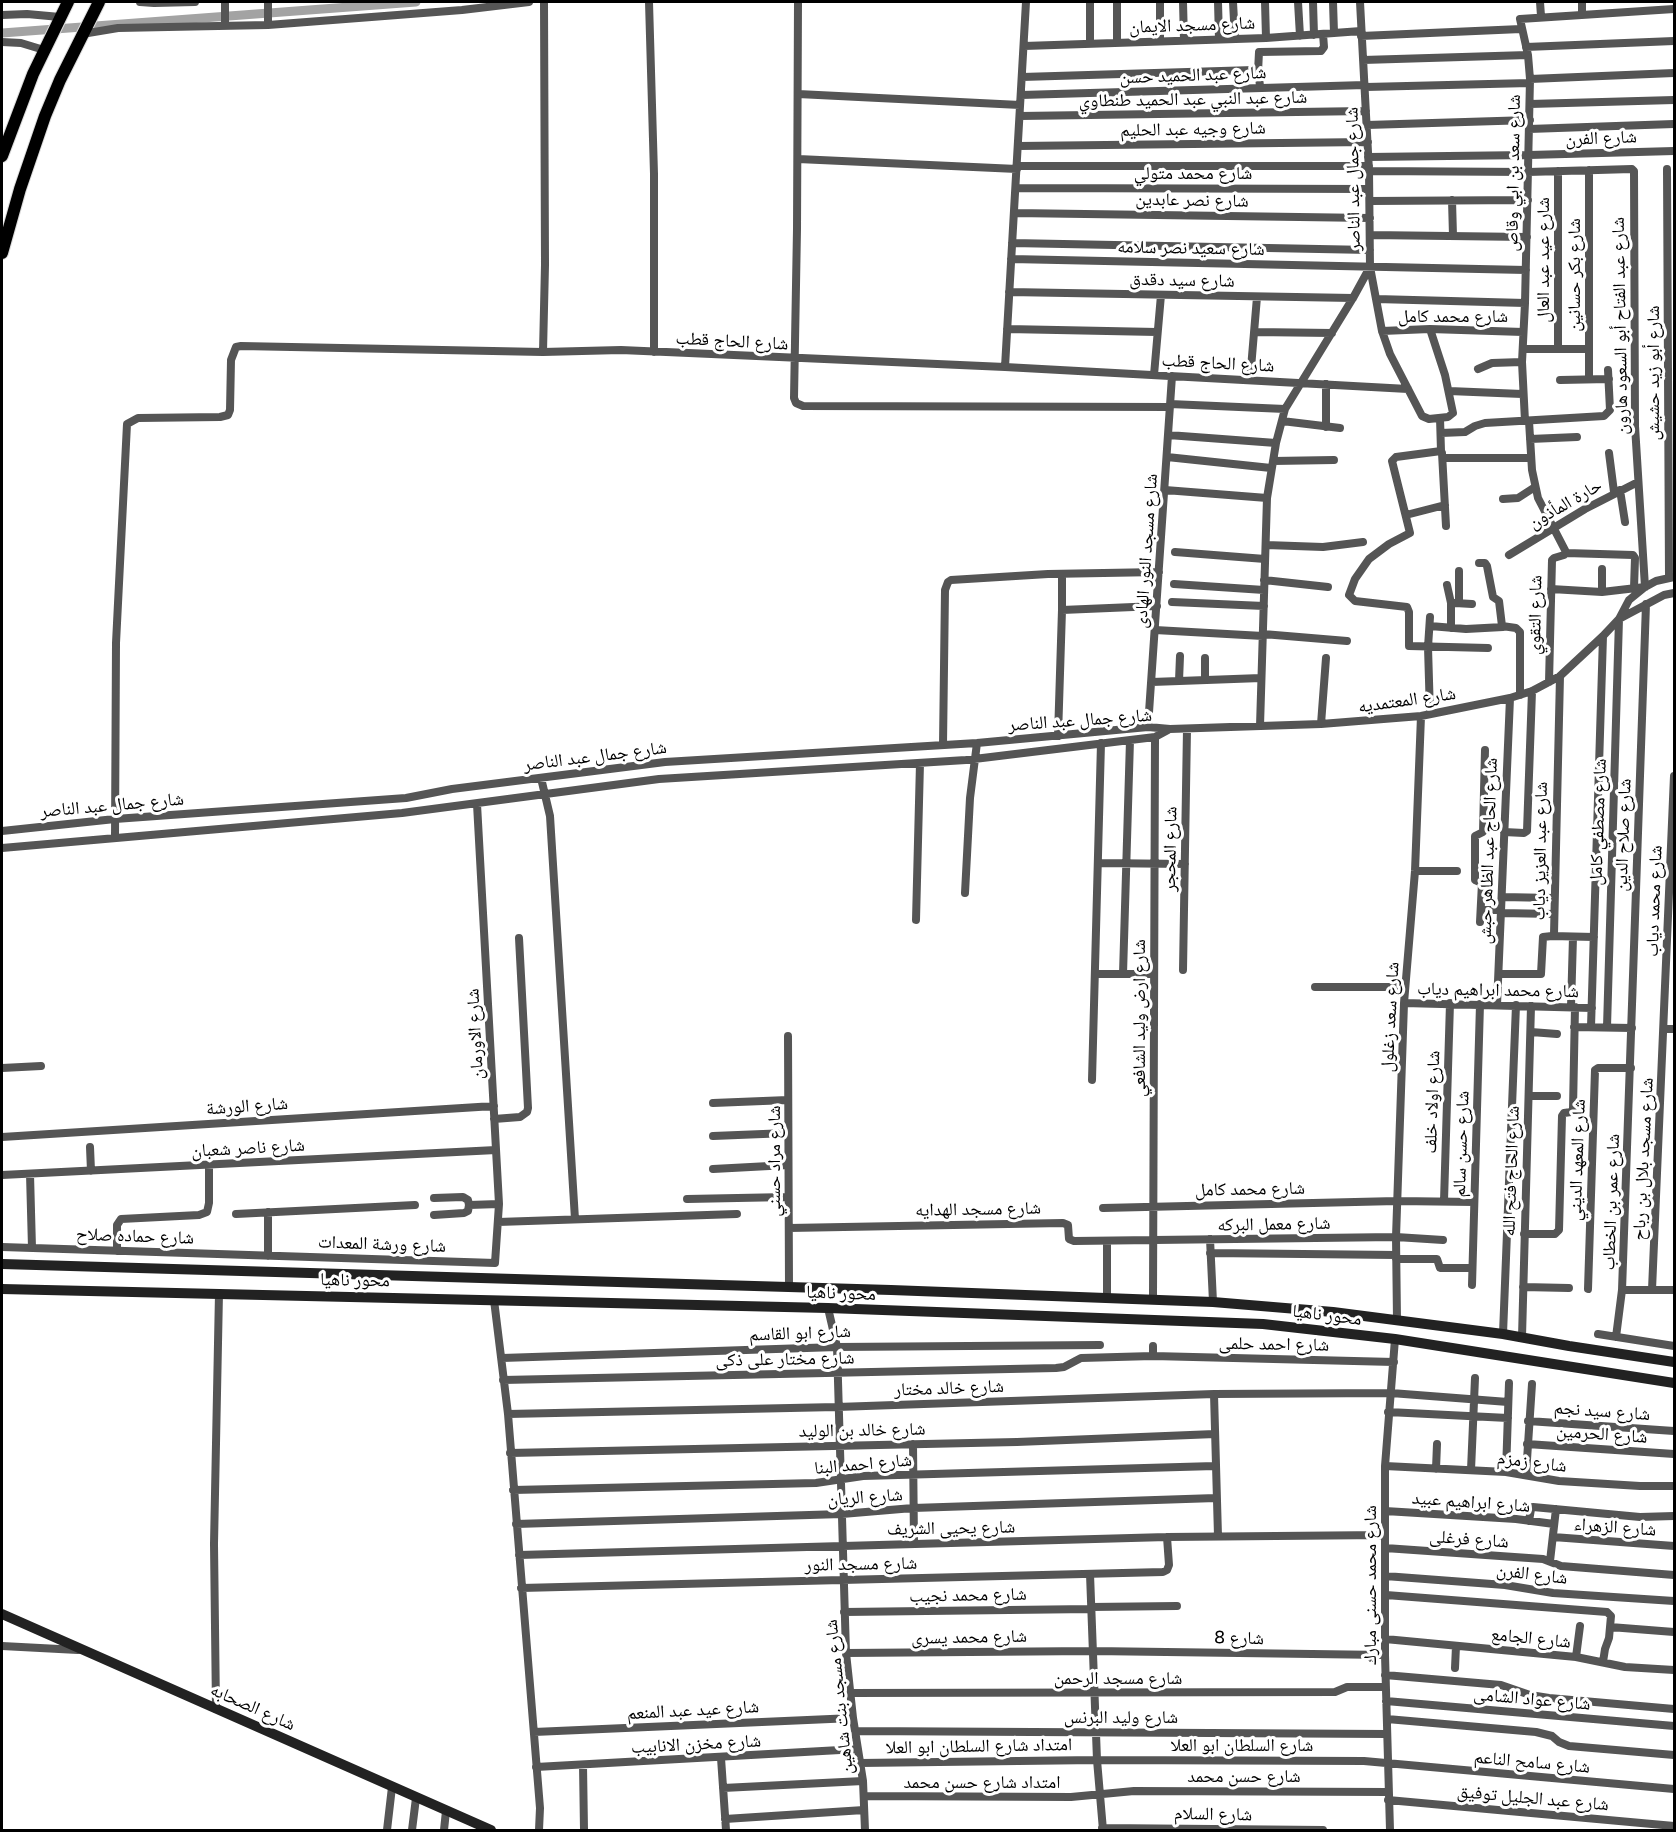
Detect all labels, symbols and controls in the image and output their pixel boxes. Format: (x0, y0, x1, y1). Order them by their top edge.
street label: شارع مسجد الايمان (1129, 12, 1255, 38)
street label: شارع عبد الحميد حسن (1119, 62, 1267, 88)
street label: شارع عبد النبي عبد الحميد طنطاوي (1079, 86, 1307, 112)
street label: شارع سعد بن ابي وقاص (1501, 94, 1525, 252)
street label: شارع جمال عبد الناصر (1341, 107, 1365, 251)
street label: شارع وجيه عبد الحليم (1120, 117, 1266, 141)
street label: شارع الفرن (1565, 126, 1637, 150)
street label: شارع محمد متولي (1134, 162, 1252, 184)
street label: شارع نصر عابدين (1135, 188, 1249, 212)
street label: شارع عيد عبد العال (1532, 197, 1554, 323)
street label: شارع عبد الفتاح أبو السعود هارون (1607, 217, 1633, 435)
street label: شارع بكر حسانين (1563, 218, 1585, 332)
street label: شارع سعيد نصر سلامه (1117, 236, 1265, 260)
street label: شارع سيد دقدق (1129, 268, 1235, 292)
street label: شارع محمد كامل (1398, 305, 1508, 327)
street label: شارع أبو زيد حشيش (1642, 305, 1664, 441)
street label: شارع الحاج قطب (675, 327, 789, 355)
street label: شارع الحاج قطب (1161, 349, 1275, 377)
street label: شارع مسجد النور الهادى (1130, 473, 1162, 629)
street label: حارة المأذون (1524, 474, 1606, 534)
street label: شارع التقوي (1524, 575, 1546, 655)
street label: شارع المعتمديه (1357, 682, 1457, 718)
street label: شارع جمال عبد الناصر (1007, 704, 1153, 736)
street label: شارع جمال عبد الناصر (522, 737, 668, 775)
street label: شارع الحاج عبد الظاهر حبش (1474, 757, 1502, 945)
street label: شارع مصطفي كامل (1585, 758, 1611, 886)
street label: شارع صلاح الدين (1610, 778, 1636, 892)
street label: شارع عبد العزيز دياب (1528, 781, 1552, 921)
street label: شارع جمال عبد الناصر (39, 788, 185, 822)
street label: شارع المحجر (1158, 806, 1182, 892)
street label: شارع محمد دياب (1641, 845, 1667, 957)
street label: شارع ارض وليد الشافعي (1128, 939, 1150, 1097)
street label: شارع سعد زغلول (1376, 961, 1404, 1073)
street label: شارع محمد ابراهيم دياب (1417, 978, 1579, 1002)
street label: شارع الاورمان (462, 988, 488, 1080)
street label: شارع اولاد خلف (1419, 1050, 1445, 1154)
street label: شارع مسجد بلال بن رباح (1628, 1077, 1658, 1241)
street label: شارع حسن سالم (1448, 1090, 1474, 1198)
street label: شارع الورشة (205, 1092, 289, 1120)
street label: شارع المعهد الديني (1564, 1099, 1590, 1221)
street label: شارع مراد حسني (763, 1105, 785, 1217)
street label: شارع الحاج فتح الله (1498, 1105, 1524, 1237)
street label: شارع عمر بن الخطاب (1598, 1133, 1624, 1271)
street label: شارع ناصر شعبان (191, 1134, 305, 1162)
street label: شارع محمد كامل (1195, 1177, 1305, 1201)
street label: شارع مسجد الهدايه (915, 1197, 1041, 1221)
street label: شارع معمل البركه (1217, 1212, 1331, 1236)
street label: شارع حماده صلاح (76, 1223, 194, 1249)
street label: شارع ورشة المعدات (318, 1231, 446, 1257)
street label: محور ناهيا (320, 1269, 390, 1291)
street label: محور ناهيا (806, 1281, 876, 1305)
street label: محور ناهيا (1291, 1300, 1363, 1330)
street label: شارع ابو القاسم (749, 1320, 851, 1346)
street label: شارع احمد حلمى (1219, 1332, 1329, 1356)
street label: شارع مختار على ذكى (715, 1347, 855, 1371)
street label: شارع خالد مختار (894, 1375, 1004, 1401)
street label: شارع سيد نجم (1553, 1397, 1651, 1425)
street label: شارع خالد بن الوليد (798, 1418, 926, 1442)
street label: شارع الحرمين (1556, 1420, 1648, 1448)
street label: شارع زمزم (1496, 1447, 1568, 1477)
street label: شارع احمد البنا (813, 1449, 913, 1479)
street label: شارع الريان (827, 1484, 903, 1510)
street label: شارع ابراهيم عبيد (1411, 1487, 1531, 1517)
street label: شارع محمد حسنى مبارك (1359, 1505, 1381, 1665)
street label: شارع الزهراء (1573, 1513, 1657, 1541)
street label: شارع يحيى الشريف (887, 1516, 1015, 1540)
street label: شارع فرغلى (1429, 1525, 1509, 1553)
street label: شارع مسجد النور (805, 1552, 917, 1576)
street label: شارع الفرن (1495, 1559, 1569, 1589)
street label: شارع محمد نجيب (909, 1583, 1027, 1607)
street label: شارع مسجد بنت شاهين (820, 1618, 858, 1776)
street label: شارع الجامع (1490, 1623, 1572, 1653)
street label: شارع محمد يسرى (911, 1625, 1027, 1649)
street label: شارع 8 (1214, 1627, 1264, 1649)
street label: شارع مسجد الرحمن (1054, 1667, 1182, 1689)
street label: شارع الصحابه (207, 1679, 299, 1735)
street label: شارع عواد الشامى (1472, 1683, 1592, 1715)
street label: شارع عيد عبد المنعم (626, 1696, 760, 1724)
street label: شارع وليد البرنس (1064, 1706, 1178, 1728)
street label: شارع مخزن الانابيب (630, 1730, 762, 1758)
street label: امتداد شارع السلطان ابو العلا (886, 1734, 1072, 1758)
street label: شارع السلطان ابو العلا (1171, 1734, 1313, 1756)
street label: شارع سامح الناعم (1473, 1746, 1591, 1778)
street label: شارع حسن محمد (1187, 1765, 1301, 1787)
street label: امتداد شارع حسن محمد (903, 1771, 1061, 1793)
street label: شارع عبد الجليل توفيق (1456, 1781, 1610, 1815)
street label: شارع السلام (1174, 1803, 1252, 1825)

